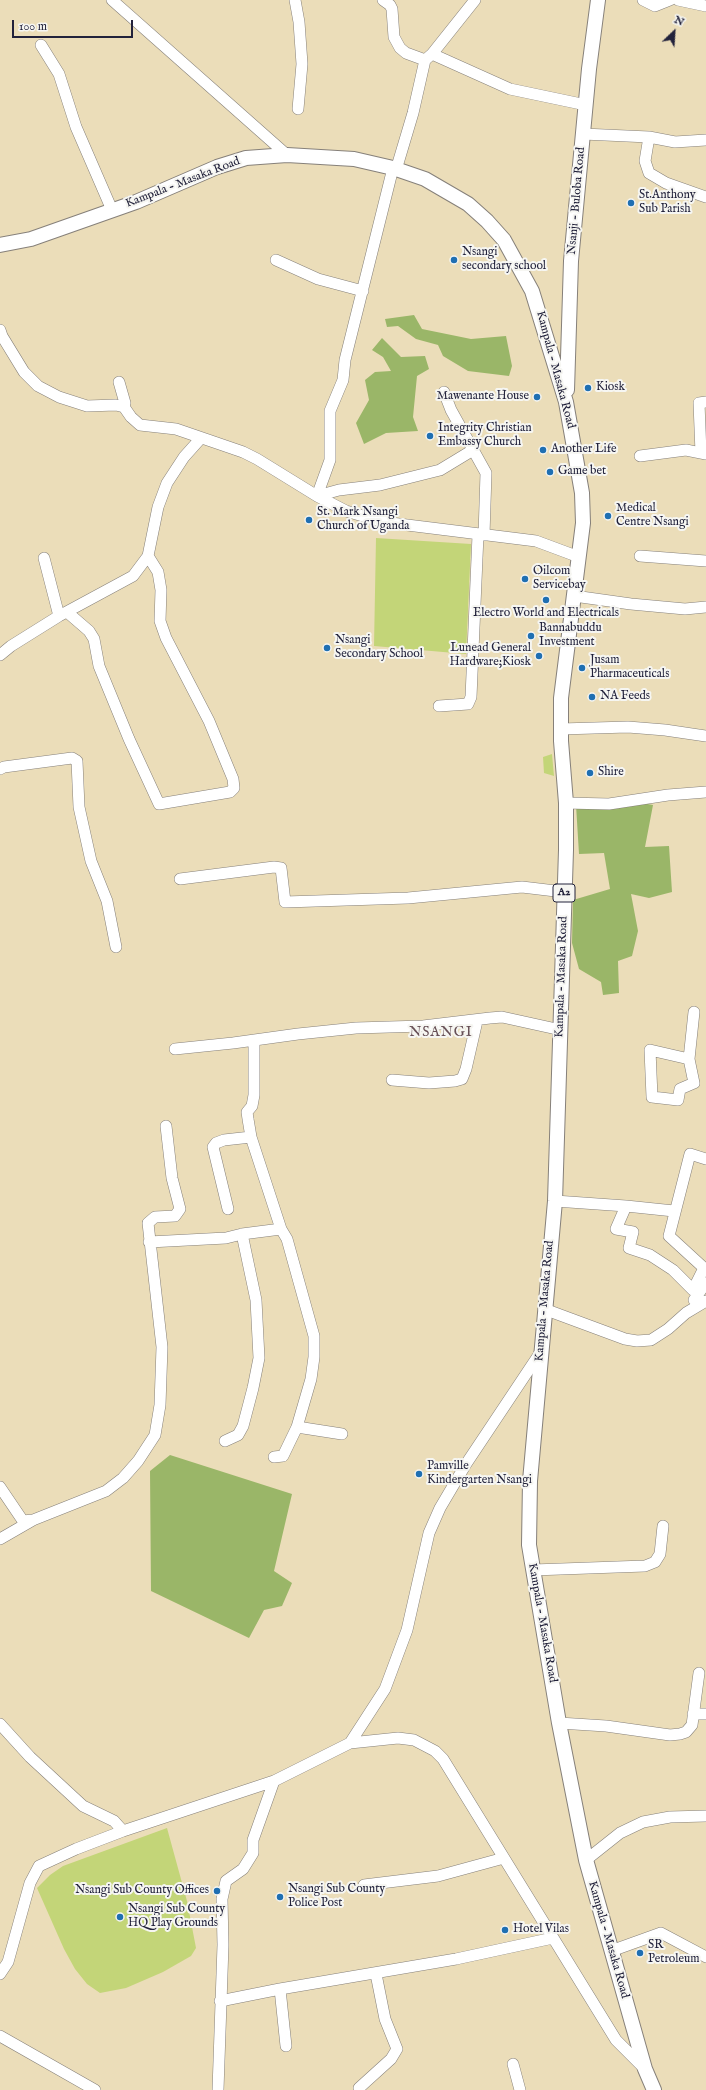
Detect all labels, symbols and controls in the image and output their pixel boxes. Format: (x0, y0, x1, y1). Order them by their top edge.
scale bar (14, 12, 135, 38)
north arrow (654, 12, 694, 52)
text: N (672, 13, 686, 29)
text: 100 m (19, 19, 47, 34)
street label: Nsanji - Buloba Road (565, 147, 589, 255)
street label: Kampala - Masaka Road (124, 155, 242, 211)
place label: St.Anthony Sub Parish (639, 189, 696, 217)
marker: St.Anthony Sub Parish (626, 198, 636, 208)
place label: Nsangi secondary school (462, 246, 546, 274)
marker: Nsangi secondary school (449, 255, 459, 265)
street label: Kampala - Masaka Road (532, 310, 578, 430)
place label: Kiosk (596, 381, 625, 395)
marker: Kiosk (583, 383, 593, 393)
place label: Mawenante House (437, 390, 529, 404)
marker: Mawenante House (532, 392, 542, 402)
place label: Integrity Christian Embassy Church (438, 422, 532, 450)
marker: Integrity Christian Embassy Church (425, 431, 435, 441)
place label: Another Life (551, 443, 617, 457)
marker: Another Life (538, 445, 548, 455)
place label: Game bet (558, 465, 606, 479)
marker: Game bet (545, 467, 555, 477)
place label: Medical Centre Nsangi (616, 502, 689, 530)
place label: St. Mark Nsangi Church of Uganda (317, 506, 410, 534)
marker: Medical Centre Nsangi (603, 511, 613, 521)
marker: St. Mark Nsangi Church of Uganda (304, 515, 314, 525)
place label: Oilcom Servicebay (533, 565, 586, 593)
marker: Oilcom Servicebay (520, 574, 530, 584)
marker: Electro World and Electricals (541, 595, 551, 605)
place label: Electro World and Electricals (473, 607, 619, 621)
place label: Bannabuddu Investment (539, 622, 602, 650)
marker: Bannabuddu Investment (526, 631, 536, 641)
place label: Nsangi Secondary School (335, 634, 423, 662)
place label: Lunead General Hardware;Kiosk (450, 642, 531, 670)
marker: Nsangi Secondary School (322, 643, 332, 653)
marker: Lunead General Hardware;Kiosk (534, 651, 544, 661)
place label: Jusam Pharmaceuticals (590, 654, 669, 682)
marker: Jusam Pharmaceuticals (577, 663, 587, 673)
place label: NA Feeds (600, 690, 650, 704)
marker: NA Feeds (587, 692, 597, 702)
place label: Shire (598, 766, 624, 780)
marker: Shire (585, 768, 595, 778)
road number: A2 (553, 884, 575, 902)
street label: Kampala - Masaka Road (553, 916, 571, 1038)
district label: NSANGI (409, 1025, 473, 1041)
street label: Kampala - Masaka Road (533, 1240, 557, 1362)
place label: Pamville Kindergarten Nsangi (427, 1460, 532, 1488)
marker: Pamville Kindergarten Nsangi (414, 1469, 424, 1479)
street label: Kampala - Masaka Road (524, 1562, 560, 1684)
street label: Kampala - Masaka Road (584, 1880, 632, 2000)
place label: Nsangi Sub County Police Post (288, 1883, 385, 1911)
place label: Nsangi Sub County Offices (75, 1884, 209, 1898)
marker: Nsangi Sub County Offices (212, 1886, 222, 1896)
marker: Nsangi Sub County Police Post (275, 1892, 285, 1902)
place label: Nsangi Sub County HQ Play Grounds (128, 1903, 225, 1931)
marker: Nsangi Sub County HQ Play Grounds (115, 1912, 125, 1922)
place label: Hotel Vilas (513, 1923, 569, 1937)
marker: Hotel Vilas (500, 1925, 510, 1935)
place label: SR Petroleum (648, 1939, 699, 1967)
marker: SR Petroleum (635, 1948, 645, 1958)

